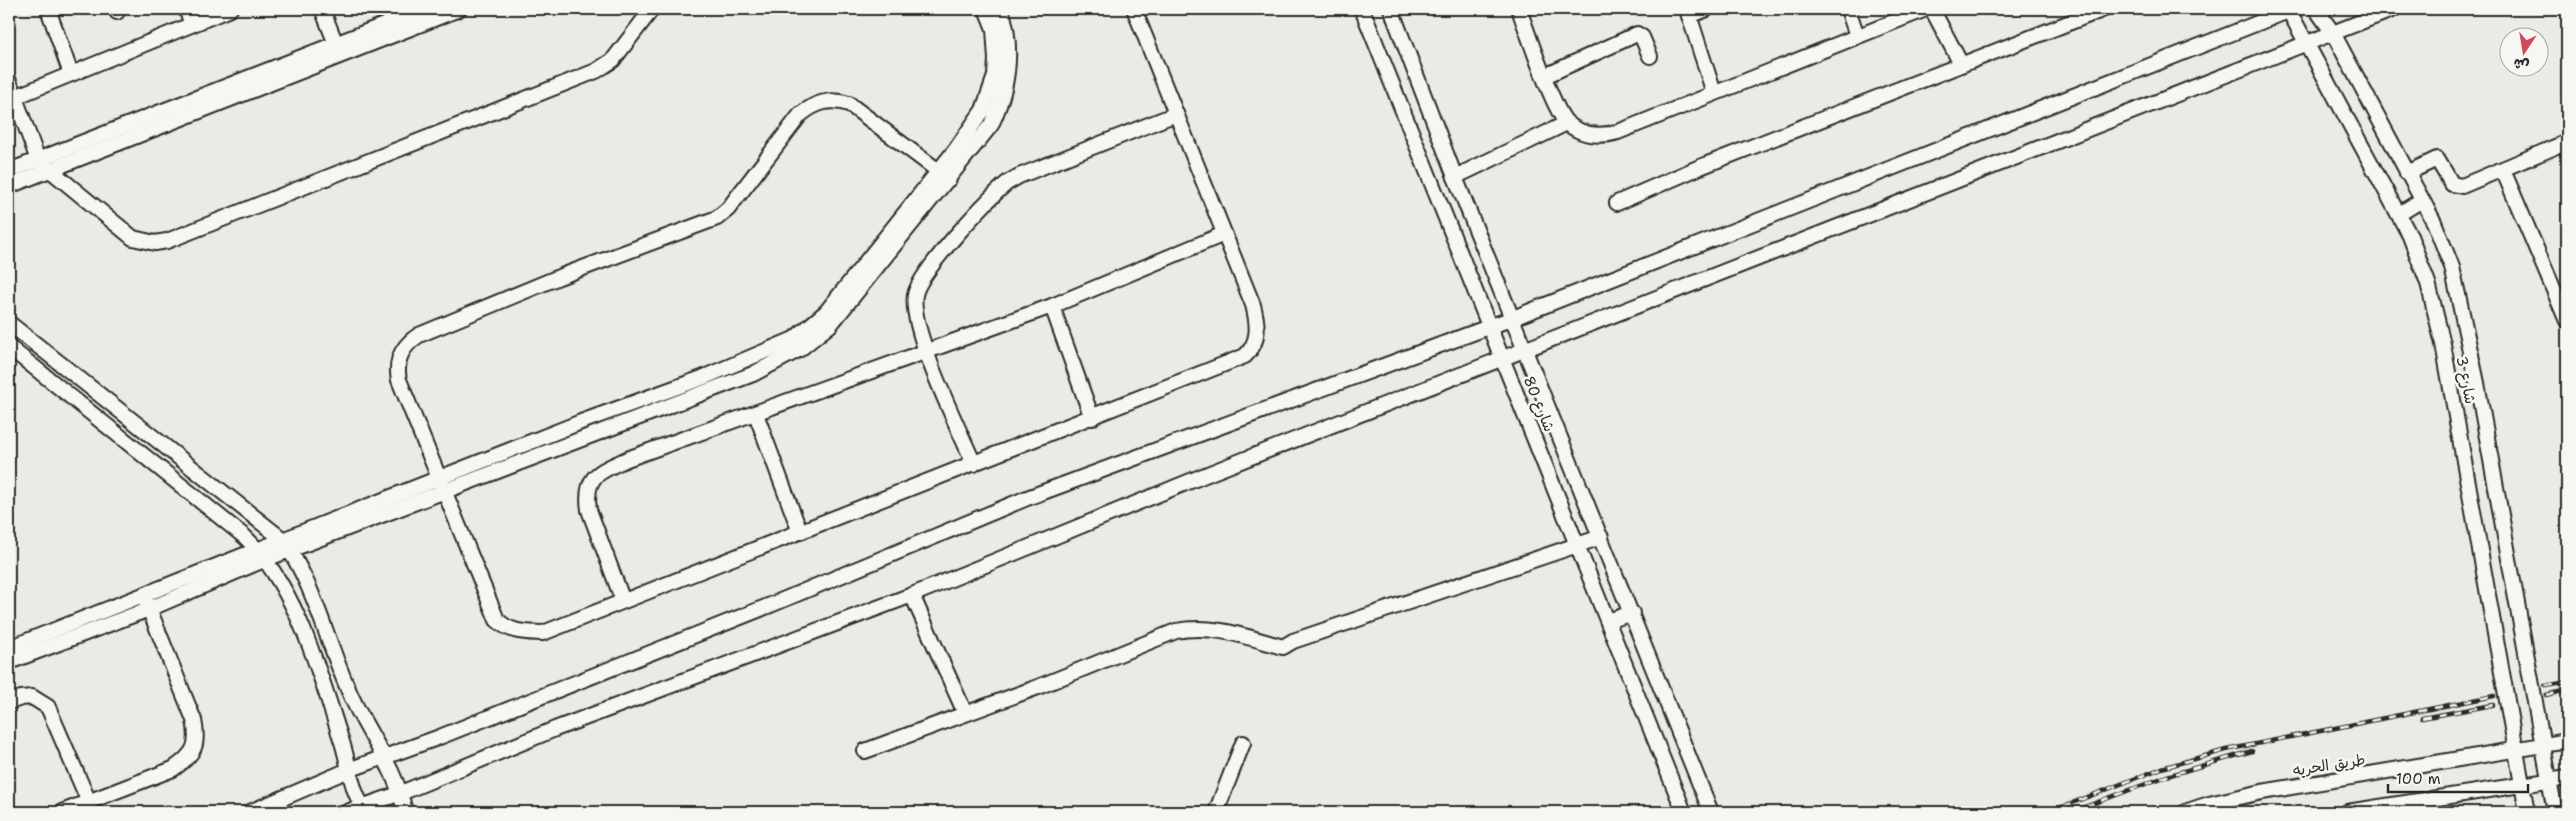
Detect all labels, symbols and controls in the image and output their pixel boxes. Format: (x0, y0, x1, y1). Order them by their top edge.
north arrow (2498, 28, 2548, 78)
text: ش (2512, 54, 2531, 75)
street label: شارع 3 (2452, 354, 2480, 406)
street label: شارع 80 (1519, 373, 1559, 435)
street label: طريق الحريه (2291, 749, 2367, 781)
scale bar (2388, 761, 2528, 793)
text: 100 m (2396, 769, 2441, 789)

